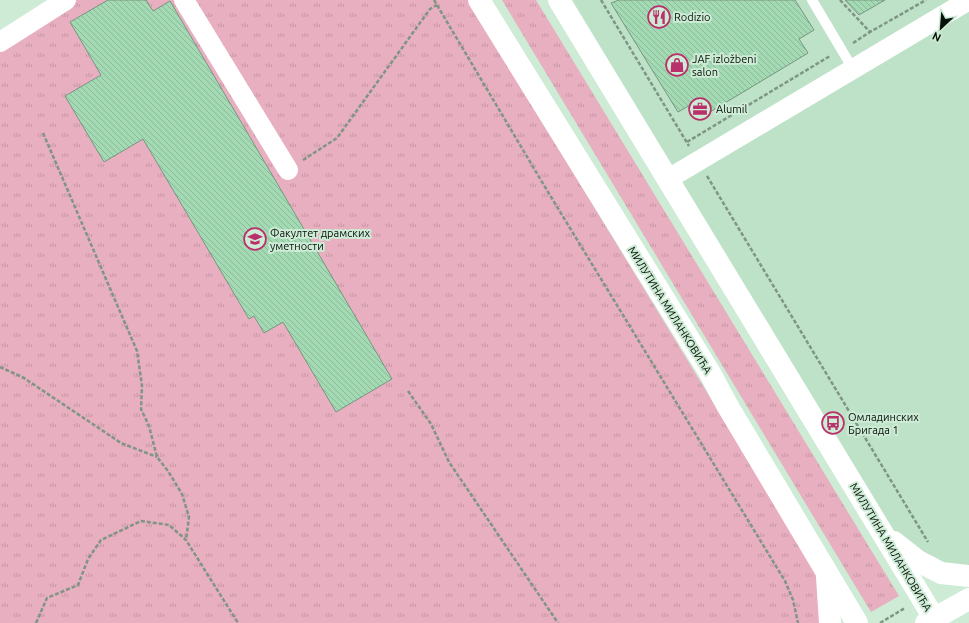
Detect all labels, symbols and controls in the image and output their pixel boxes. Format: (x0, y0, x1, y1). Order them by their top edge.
restaurant icon: Rodizio (646, 4, 672, 30)
north arrow (921, 8, 961, 48)
place label: Rodizio (674, 11, 711, 23)
text: N (930, 30, 943, 44)
shop icon: JAF izložbeni salon (664, 52, 690, 78)
place label: JAF izložbeni salon (692, 53, 756, 78)
office icon: Alumil (687, 96, 713, 122)
place label: Alumil (716, 103, 747, 115)
school or university icon: Факултет драмских уметности (242, 226, 268, 252)
place label: Факултет драмских уметности (270, 227, 370, 252)
street label: МИЛУТИНА МИЛАНКОВИЋА (626, 244, 715, 377)
bus stop icon: Омладинских Бригада 1 (820, 410, 846, 436)
place label: Омладинских Бригада 1 (848, 411, 919, 436)
street label: МИЛУТИНА МИЛАНКОВИЋА (848, 481, 935, 614)

